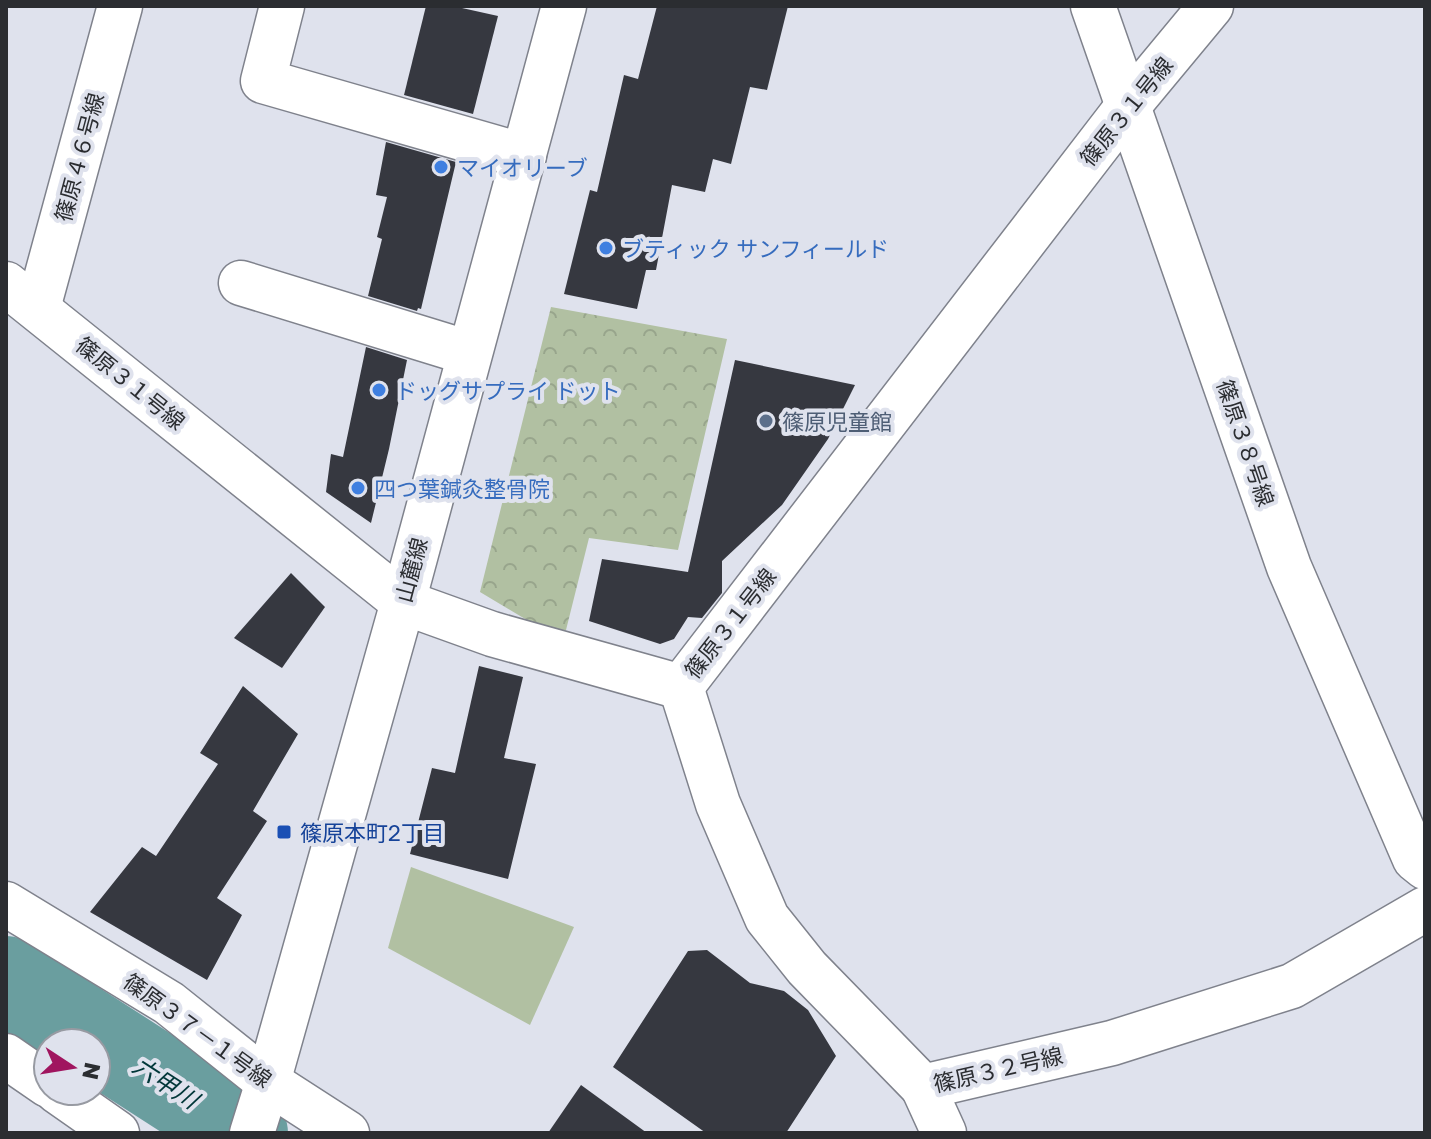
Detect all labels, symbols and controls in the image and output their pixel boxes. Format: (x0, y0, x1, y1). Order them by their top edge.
street label: 篠原３１号線 (1074, 51, 1178, 171)
street label: 篠原４６号線 (49, 90, 109, 224)
place label: マイオリーブ (457, 154, 588, 181)
marker: マイオリーブ (432, 158, 450, 176)
place label: ブティック サンフィールド (622, 235, 889, 262)
marker: ブティック サンフィールド (597, 239, 615, 257)
street label: 篠原３１号線 (71, 331, 191, 435)
street label: 篠原３８号線 (1212, 376, 1280, 510)
place label: ドッグサプライ ドット (395, 377, 621, 404)
marker: ドッグサプライ ドット (370, 381, 388, 399)
place label: 篠原児童館 (782, 408, 892, 435)
marker: 篠原児童館 (757, 412, 775, 430)
place label: 四つ葉鍼灸整骨院 (374, 475, 550, 502)
marker: 四つ葉鍼灸整骨院 (349, 479, 367, 497)
street label: 山麓線 (389, 535, 433, 605)
street label: 篠原３１号線 (679, 563, 781, 683)
place label: 篠原本町2丁目 (300, 819, 445, 846)
marker: 篠原本町2丁目 (275, 823, 293, 841)
street label: 篠原３７－１号線 (119, 967, 277, 1093)
north arrow (32, 1027, 112, 1107)
street label: 篠原３２号線 (931, 1041, 1065, 1097)
water label: 六甲川 (128, 1050, 207, 1115)
text: N (77, 1060, 107, 1082)

